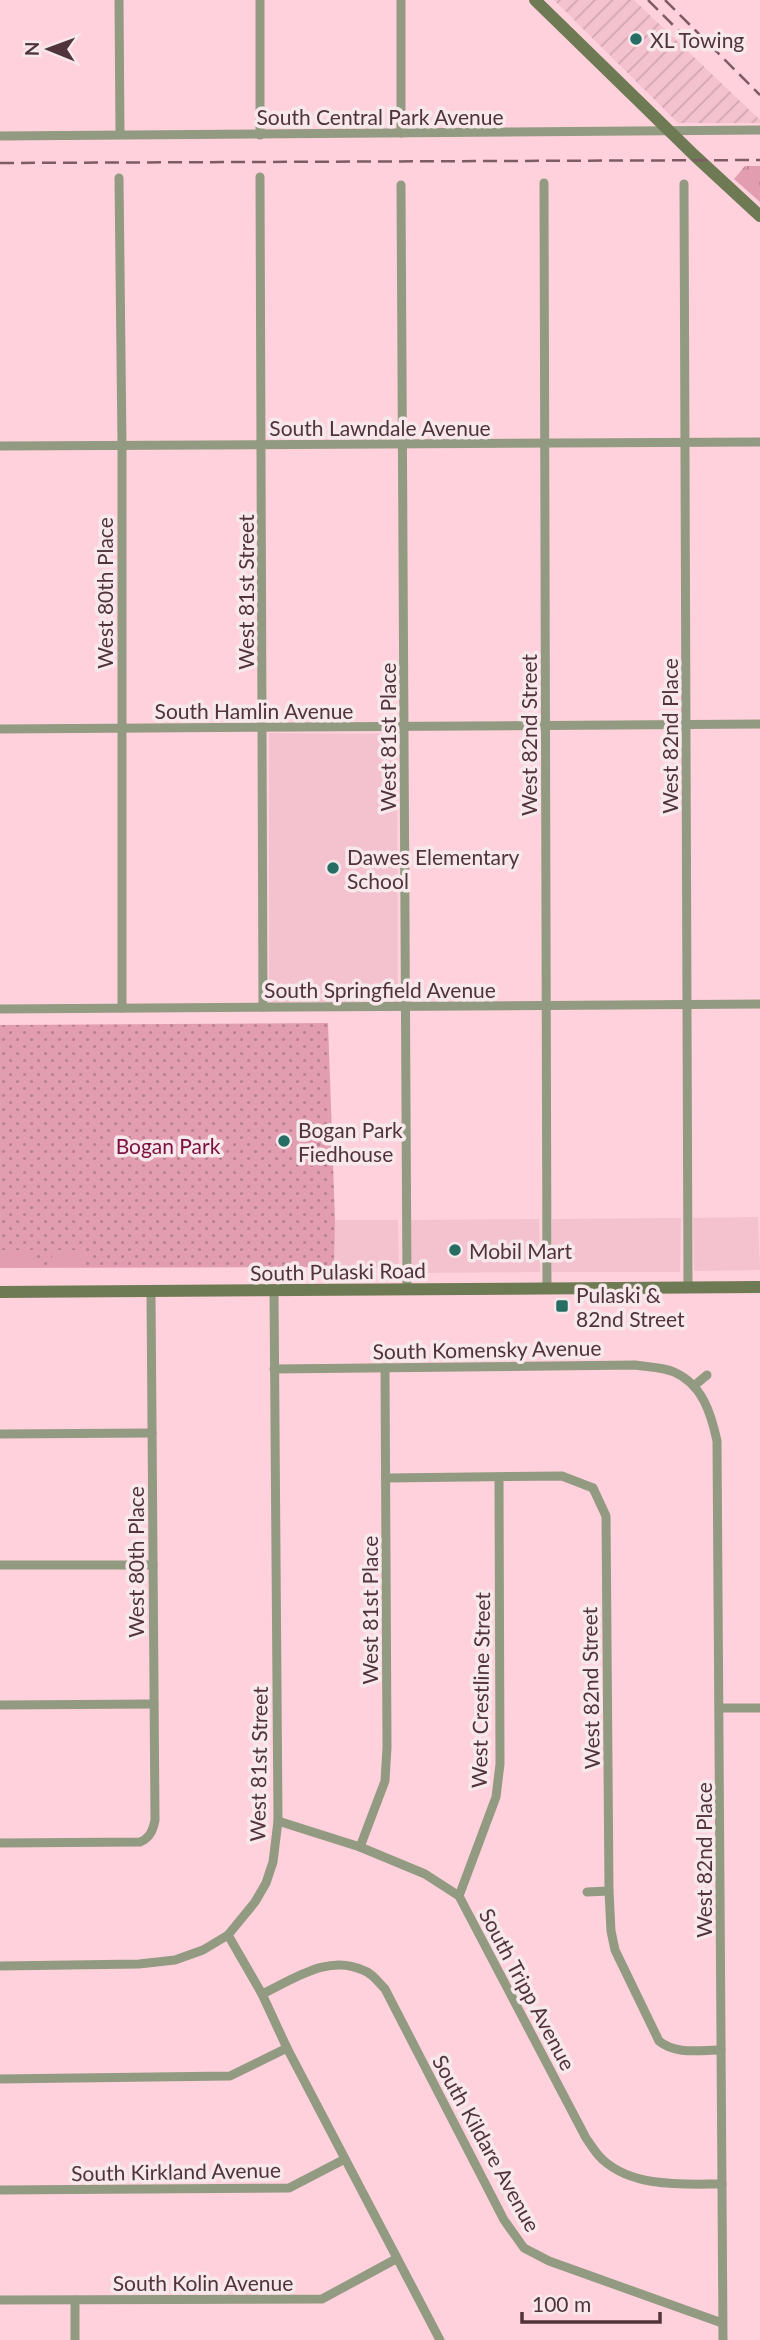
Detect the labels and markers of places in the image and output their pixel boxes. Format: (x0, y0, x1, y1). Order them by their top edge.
place label: XL Towing (650, 27, 744, 52)
marker: XL Towing (628, 31, 644, 47)
place label: Dawes Elementary School (347, 844, 520, 893)
marker: Dawes Elementary School (325, 860, 341, 876)
place label: Bogan Park Fiedhouse (298, 1117, 403, 1166)
marker: Bogan Park Fiedhouse (276, 1133, 292, 1149)
place label: Mobil Mart (469, 1238, 572, 1263)
marker: Mobil Mart (447, 1242, 463, 1258)
place label: Pulaski & 82nd Street (576, 1282, 685, 1331)
marker: Pulaski & 82nd Street (554, 1298, 570, 1314)

